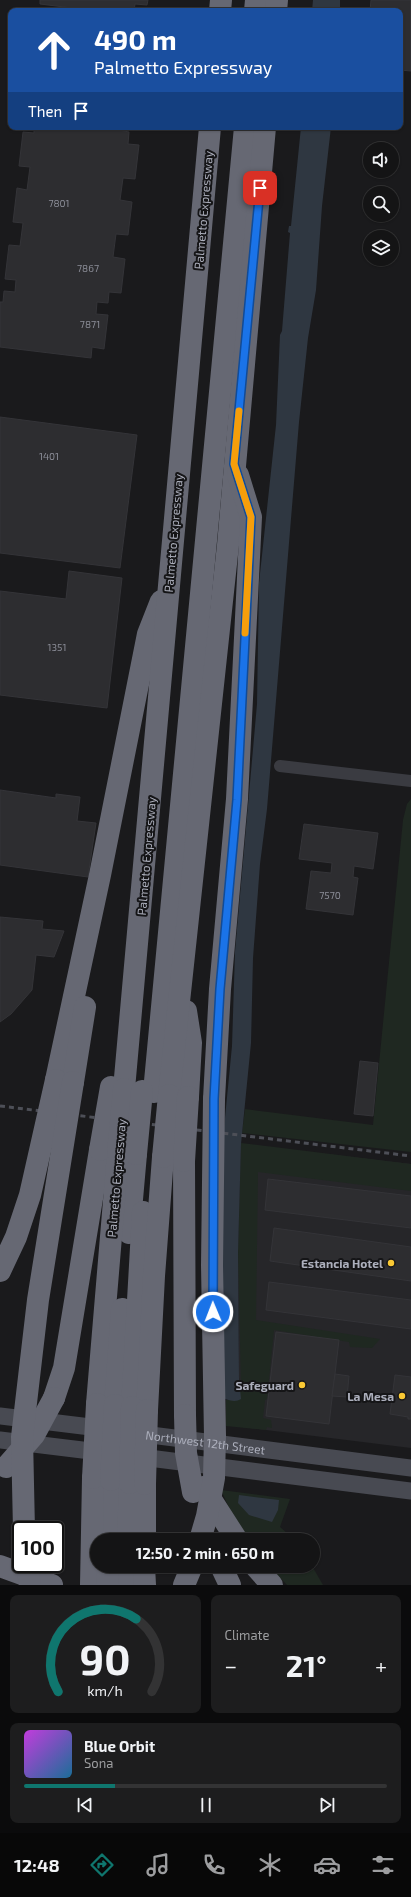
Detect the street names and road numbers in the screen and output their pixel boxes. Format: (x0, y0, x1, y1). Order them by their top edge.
street label: Palmetto Expressway (191, 150, 215, 270)
street label: Palmetto Expressway (161, 473, 185, 593)
street label: Palmetto Expressway (134, 796, 158, 916)
street label: Palmetto Expressway (104, 1118, 128, 1238)
street label: Northwest 12th Street (145, 1427, 267, 1457)

